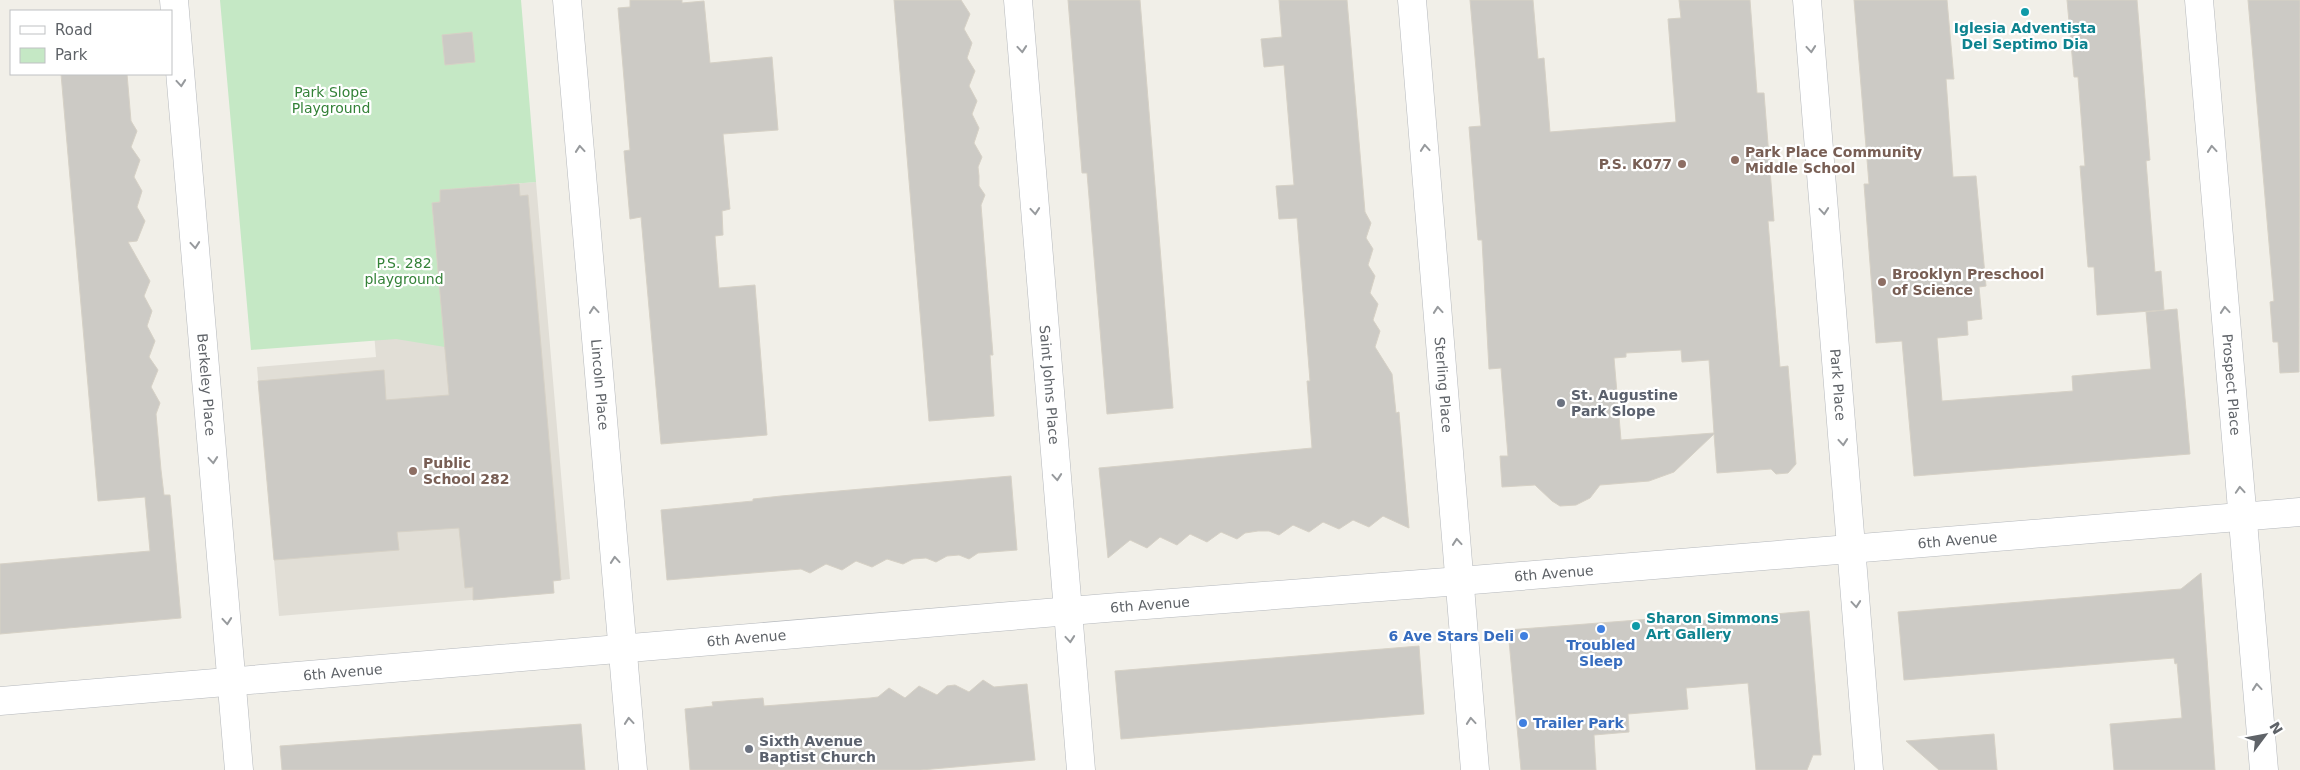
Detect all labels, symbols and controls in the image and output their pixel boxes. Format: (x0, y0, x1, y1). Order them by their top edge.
marker: Iglesia Adventista Del Septimo Dia (2019, 6, 2031, 18)
legend (10, 10, 172, 75)
place label: Iglesia Adventista Del Septimo Dia (1954, 20, 2096, 52)
text: Road (55, 21, 93, 39)
one-way arrow (1016, 45, 1027, 53)
one-way arrow (1806, 45, 1817, 53)
text: Park (55, 46, 88, 64)
one-way arrow (175, 80, 186, 88)
park label: Park Slope Playground (292, 84, 370, 116)
one-way arrow (574, 144, 585, 152)
one-way arrow (1419, 144, 1430, 152)
place label: Park Place Community Middle School (1745, 144, 1922, 176)
one-way arrow (2206, 144, 2217, 152)
marker: Park Place Community Middle School (1729, 154, 1741, 166)
place label: P.S. K077 (1599, 156, 1672, 172)
marker: P.S. K077 (1676, 158, 1688, 170)
one-way arrow (1029, 207, 1040, 215)
one-way arrow (1819, 207, 1830, 215)
one-way arrow (189, 242, 200, 250)
park label: P.S. 282 playground (364, 255, 444, 287)
place label: Brooklyn Preschool of Science (1892, 266, 2044, 298)
marker: Brooklyn Preschool of Science (1876, 276, 1888, 288)
one-way arrow (588, 306, 599, 314)
one-way arrow (1433, 306, 1444, 314)
one-way arrow (2220, 306, 2231, 314)
street label: Saint Johns Place (1037, 324, 1062, 445)
street label: Berkeley Place (194, 333, 219, 437)
street label: Prospect Place (2219, 333, 2244, 436)
street label: Sterling Place (1432, 336, 1455, 433)
street label: Lincoln Place (588, 338, 612, 431)
street label: Park Place (1827, 348, 1849, 421)
place label: St. Augustine Park Slope (1571, 387, 1678, 419)
marker: St. Augustine Park Slope (1555, 397, 1567, 409)
one-way arrow (1838, 439, 1849, 447)
place label: Public School 282 (423, 455, 509, 487)
one-way arrow (207, 456, 218, 464)
marker: Public School 282 (407, 465, 419, 477)
one-way arrow (1051, 473, 1062, 481)
one-way arrow (2234, 486, 2245, 494)
street label: 6th Avenue (1917, 529, 1998, 551)
one-way arrow (1452, 538, 1463, 546)
one-way arrow (610, 555, 621, 563)
street label: 6th Avenue (1513, 562, 1594, 585)
street label: 6th Avenue (1110, 594, 1190, 616)
one-way arrow (1850, 601, 1861, 609)
place label: Sharon Simmons Art Gallery (1646, 610, 1779, 642)
one-way arrow (221, 618, 232, 626)
marker: Sharon Simmons Art Gallery (1630, 620, 1642, 632)
marker: Troubled Sleep (1595, 623, 1607, 635)
street label: 6th Avenue (706, 627, 787, 650)
place label: 6 Ave Stars Deli (1389, 628, 1514, 644)
marker: 6 Ave Stars Deli (1518, 630, 1530, 642)
one-way arrow (1064, 635, 1075, 643)
place label: Troubled Sleep (1567, 637, 1635, 669)
street label: 6th Avenue (302, 661, 383, 683)
one-way arrow (2252, 682, 2263, 690)
north arrow (2240, 710, 2290, 760)
place label: Trailer Park (1533, 715, 1624, 731)
one-way arrow (624, 717, 635, 725)
one-way arrow (1466, 717, 1477, 725)
marker: Trailer Park (1517, 717, 1529, 729)
text: N (2266, 719, 2286, 737)
place label: Sixth Avenue Baptist Church (759, 733, 876, 765)
marker: Sixth Avenue Baptist Church (743, 743, 755, 755)

